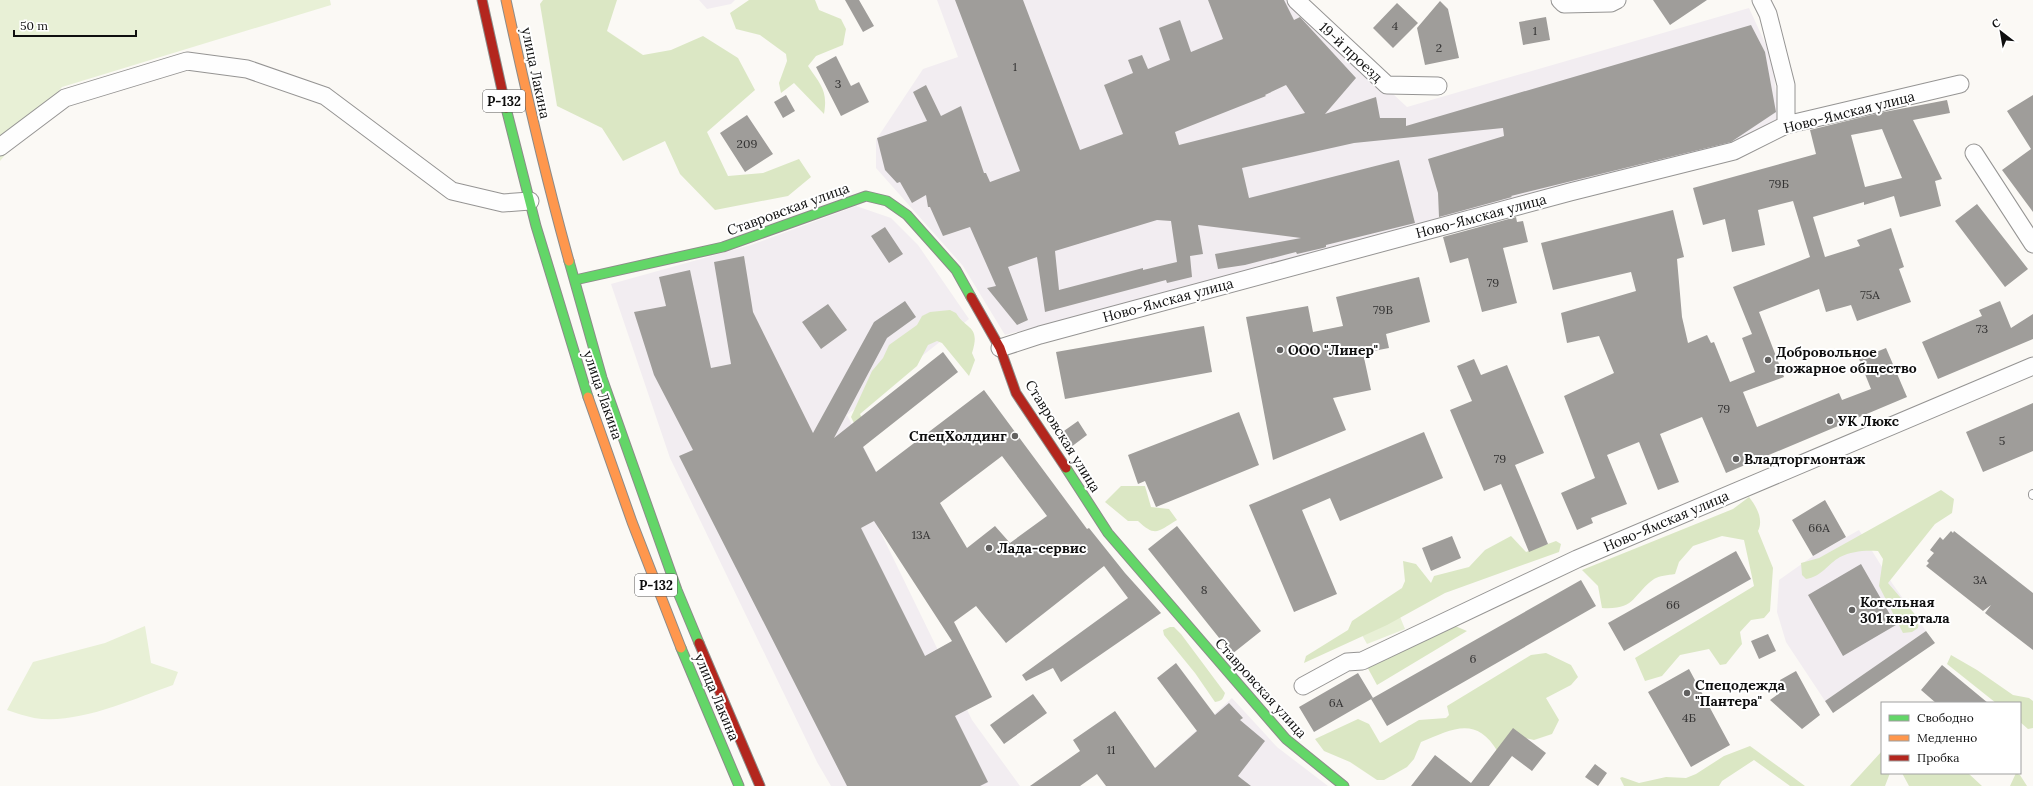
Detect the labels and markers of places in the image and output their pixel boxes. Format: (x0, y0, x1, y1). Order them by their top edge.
place label: ООО "Линер" (1288, 341, 1378, 359)
place label: Добровольное пожарное общество (1776, 343, 1917, 377)
marker: ООО "Линер" (1275, 345, 1285, 355)
marker: Добровольное пожарное общество (1763, 355, 1773, 365)
place label: УК Люкс (1838, 412, 1900, 430)
marker: УК Люкс (1825, 416, 1835, 426)
place label: СпецХолдинг (909, 427, 1007, 445)
marker: СпецХолдинг (1010, 431, 1020, 441)
place label: Владторгмонтаж (1744, 450, 1866, 468)
marker: Владторгмонтаж (1731, 454, 1741, 464)
place label: Лада-сервис (997, 539, 1087, 557)
marker: Лада-сервис (984, 543, 994, 553)
place label: Котельная 301 квартала (1860, 593, 1950, 627)
marker: Котельная 301 квартала (1847, 605, 1857, 615)
place label: Спецодежда "Пантера" (1695, 676, 1786, 710)
marker: Спецодежда "Пантера" (1682, 688, 1692, 698)

